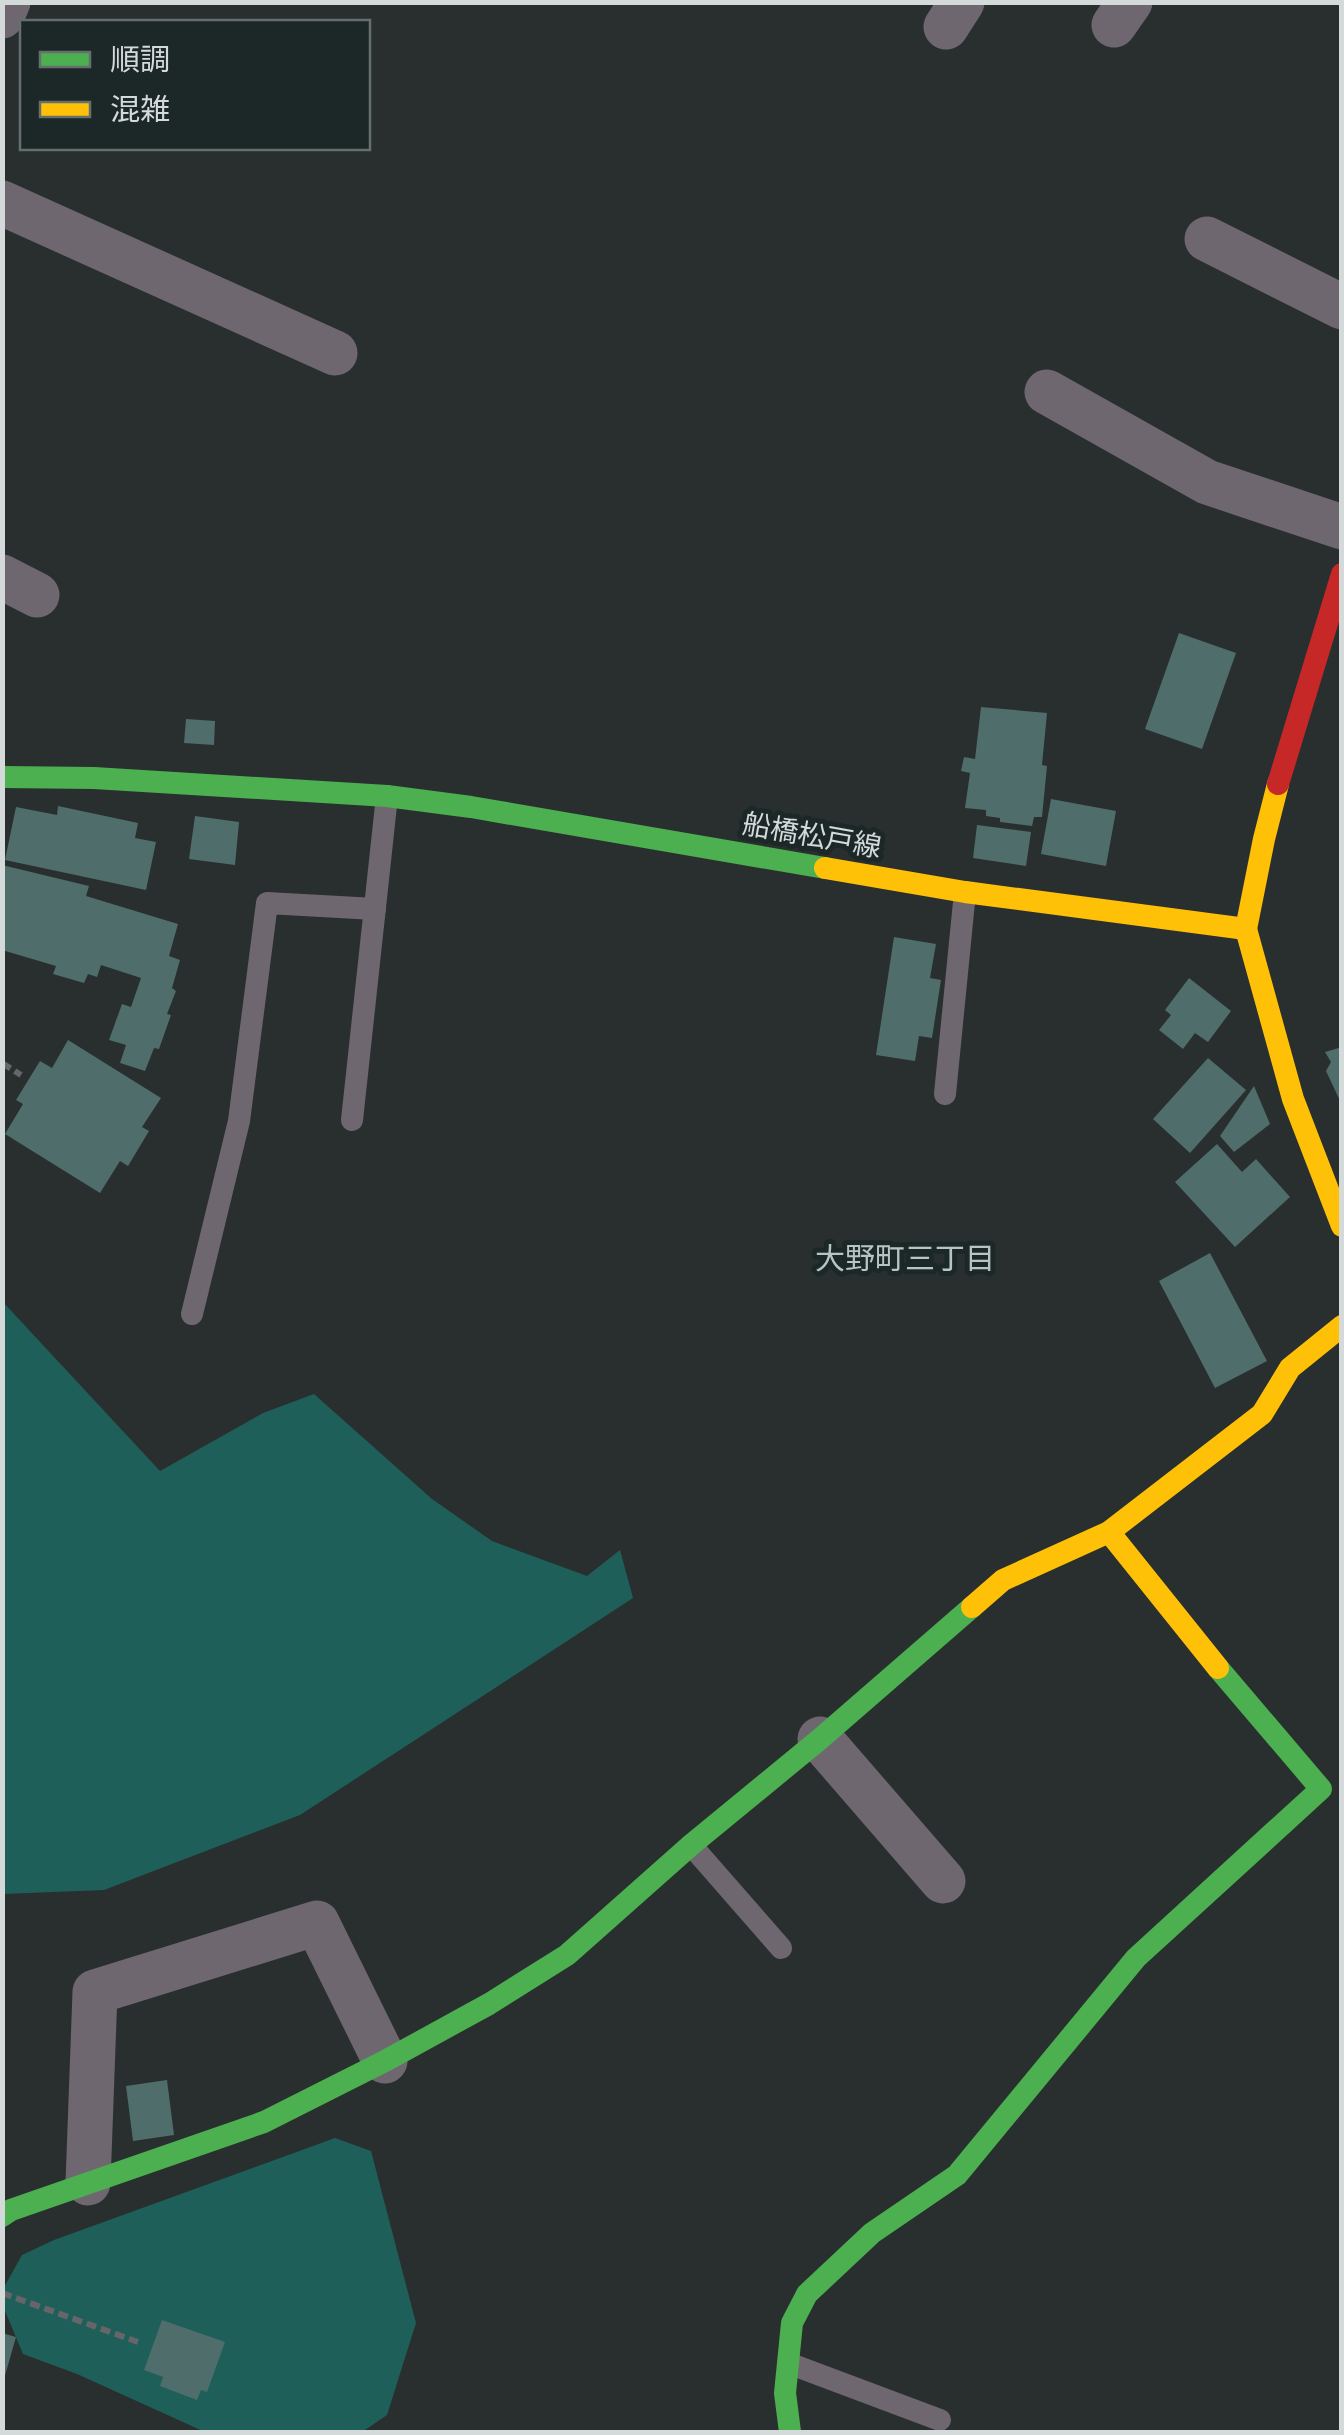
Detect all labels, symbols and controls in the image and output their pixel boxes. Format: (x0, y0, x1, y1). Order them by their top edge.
legend (20, 20, 370, 150)
text: 順調 (110, 38, 170, 81)
text: 混雑 (110, 88, 170, 131)
street label: 船橋松戸線 (740, 804, 884, 867)
district label: 大野町三丁目 (815, 1237, 995, 1280)

